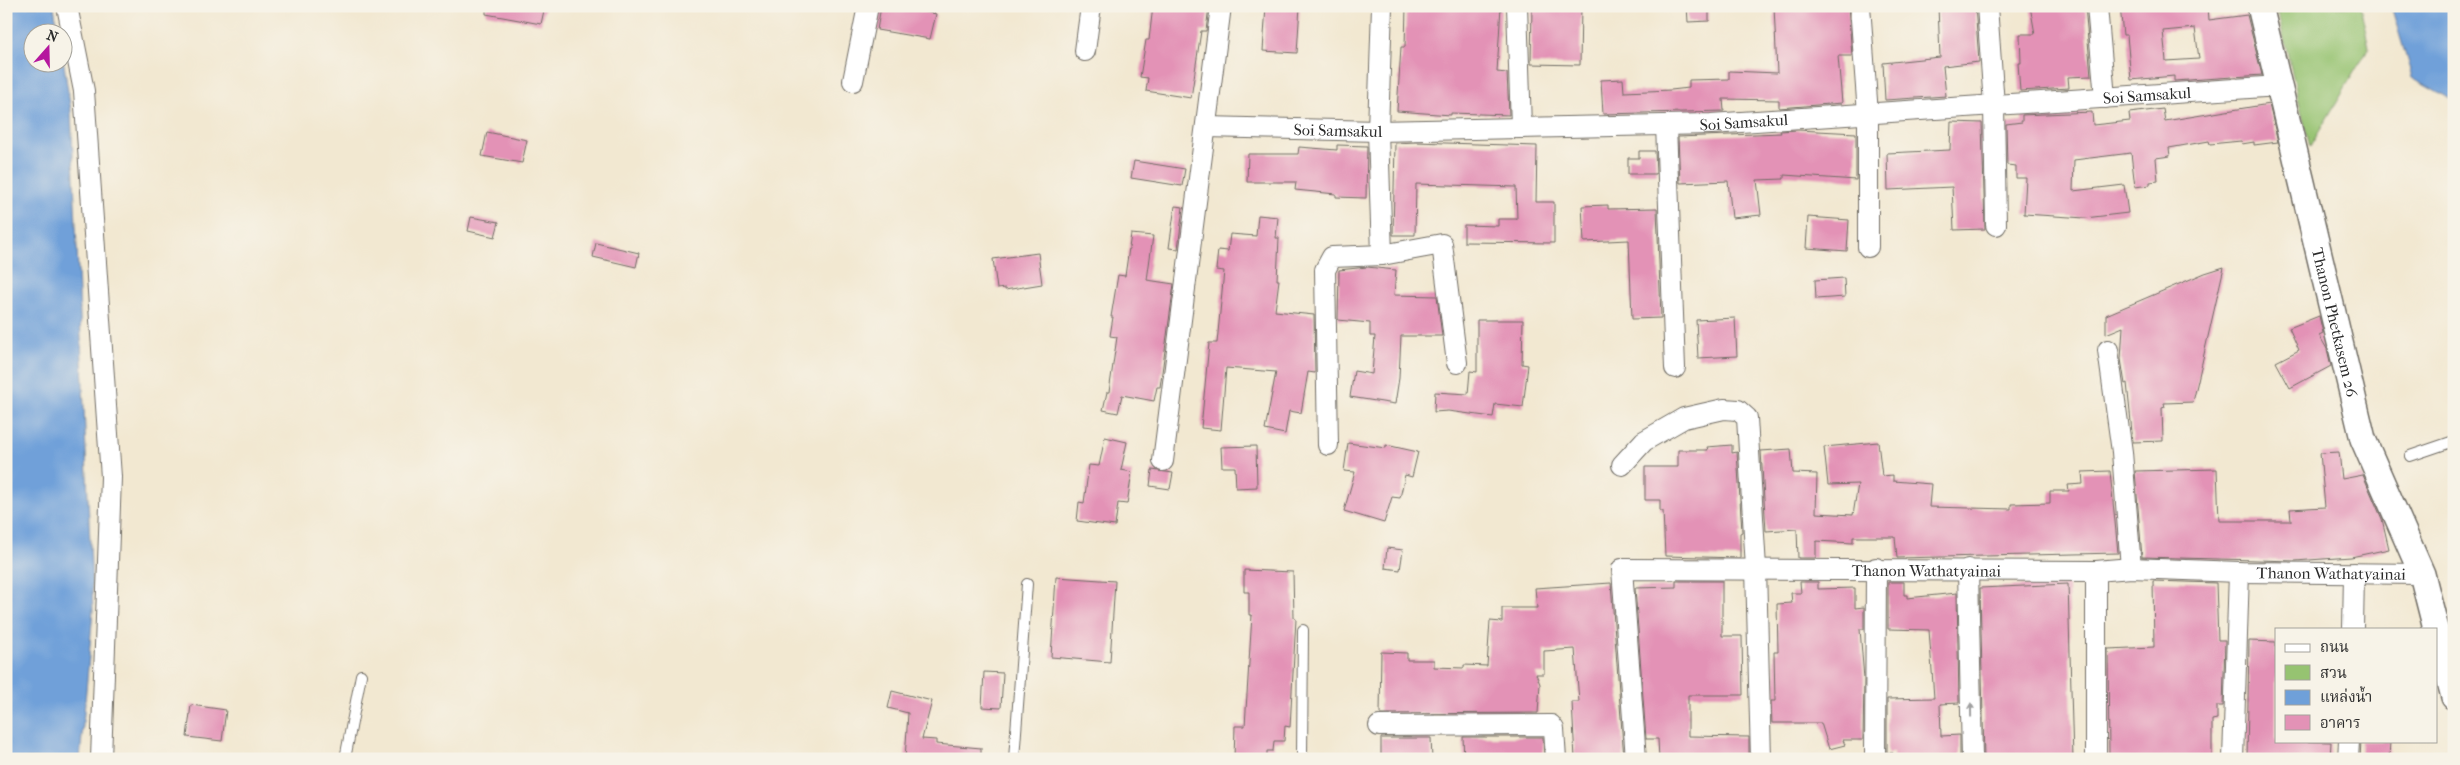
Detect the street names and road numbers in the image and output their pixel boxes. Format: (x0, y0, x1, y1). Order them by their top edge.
street label: Soi Samsakul (2102, 83, 2192, 108)
street label: Soi Samsakul (1699, 110, 1789, 134)
street label: Soi Samsakul (1294, 120, 1383, 141)
street label: Thanon Phetkasem 26 (2308, 246, 2362, 399)
street label: Thanon Wathatyainai (1852, 561, 2001, 581)
street label: Thanon Wathatyainai (2257, 563, 2406, 584)

